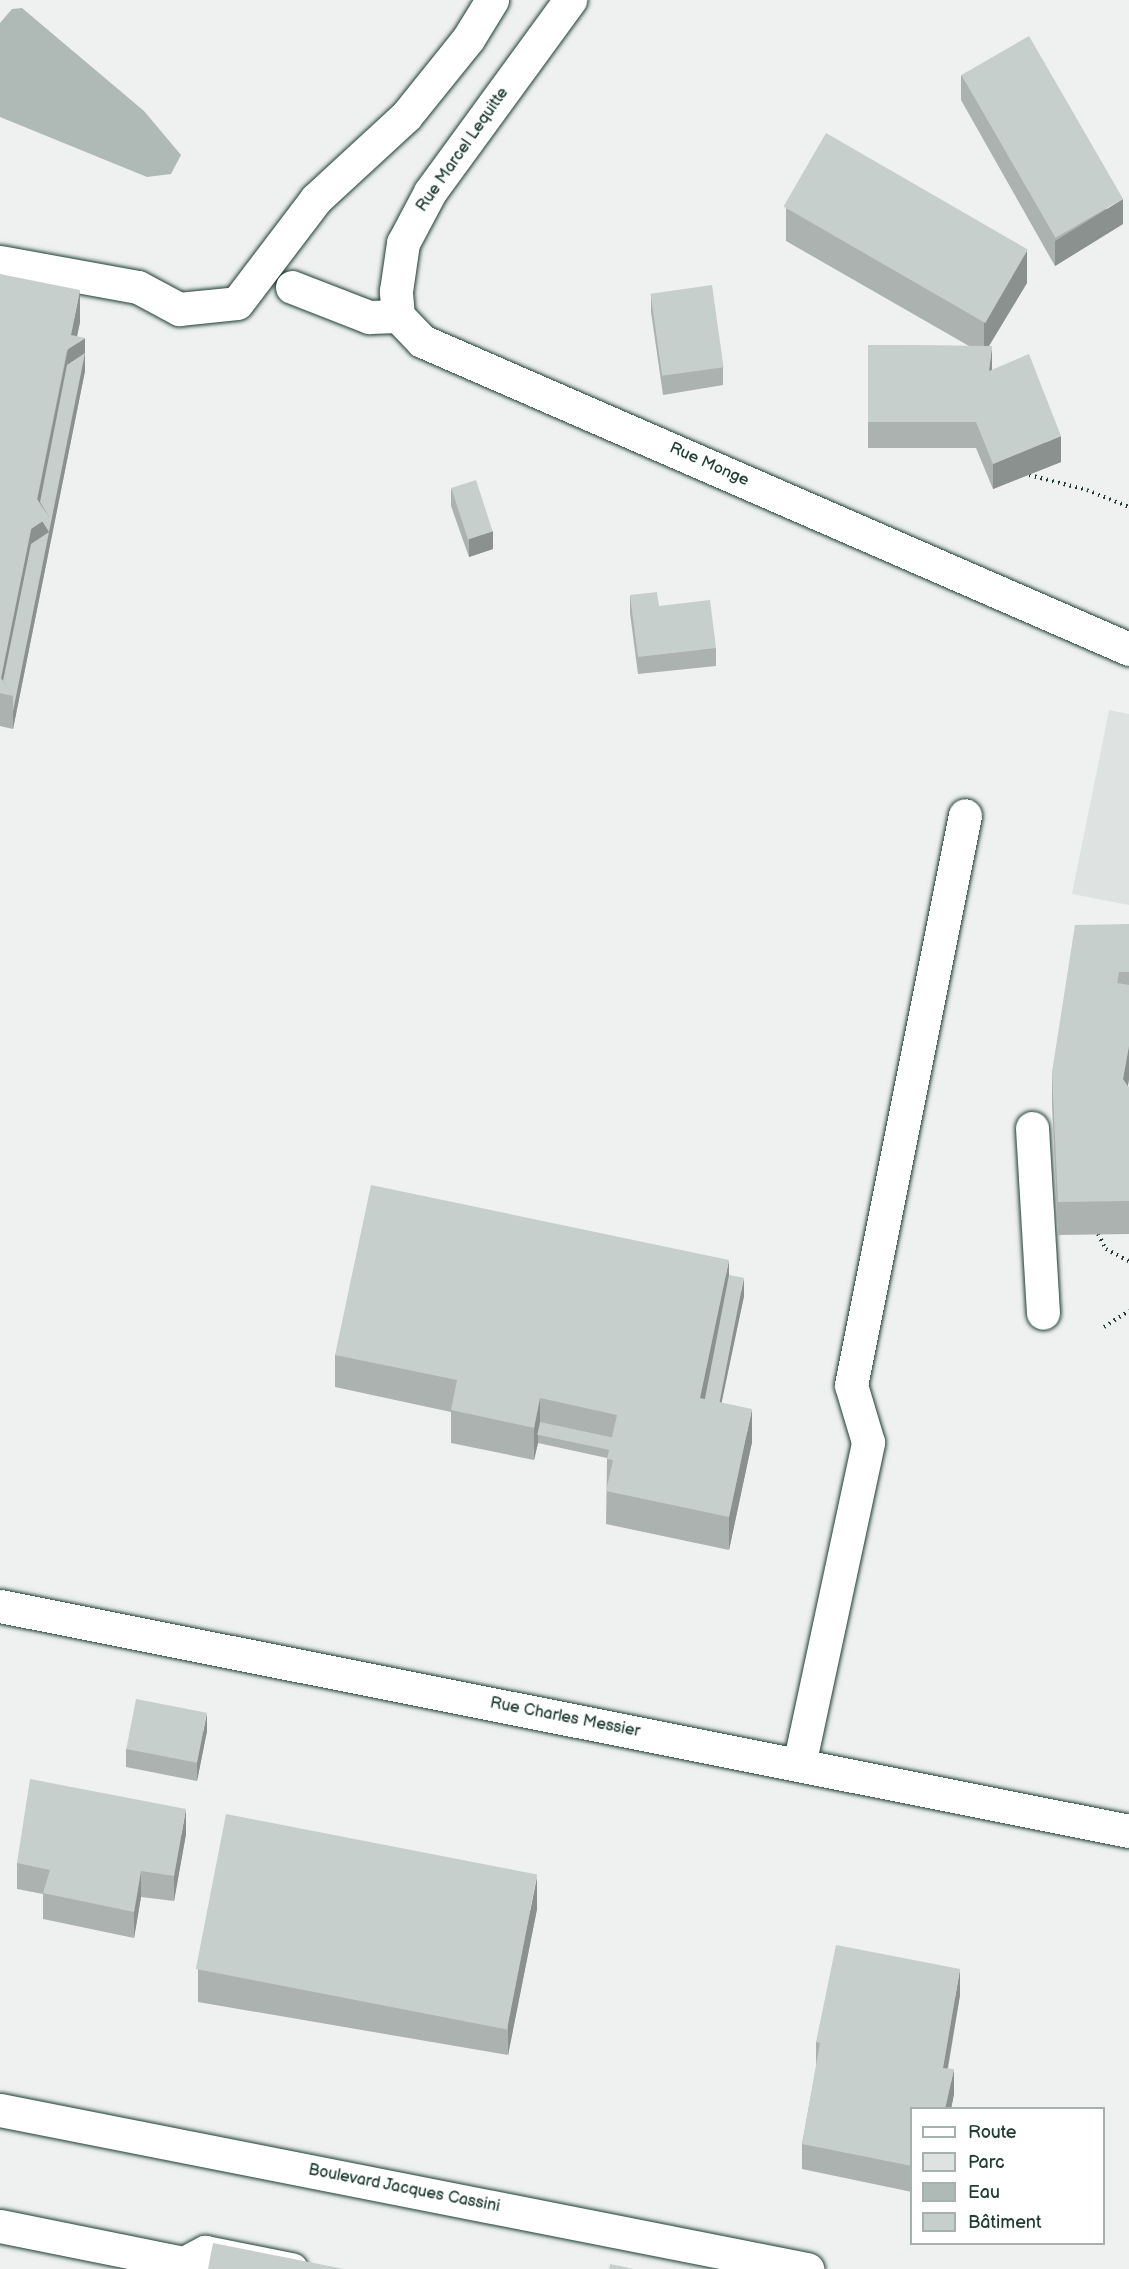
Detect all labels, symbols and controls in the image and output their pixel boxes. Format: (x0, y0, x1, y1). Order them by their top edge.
street label: Rue Marcel Lequitte (413, 84, 513, 216)
street label: Rue Monge (666, 439, 752, 491)
street label: Rue Charles Messier (488, 1694, 642, 1742)
legend (910, 2107, 1105, 2245)
text: Route (968, 2122, 1017, 2143)
text: Parc (968, 2152, 1005, 2173)
street label: Boulevard Jacques Cassini (306, 2161, 502, 2217)
text: Eau (968, 2182, 1000, 2203)
text: Bâtiment (968, 2212, 1042, 2233)

